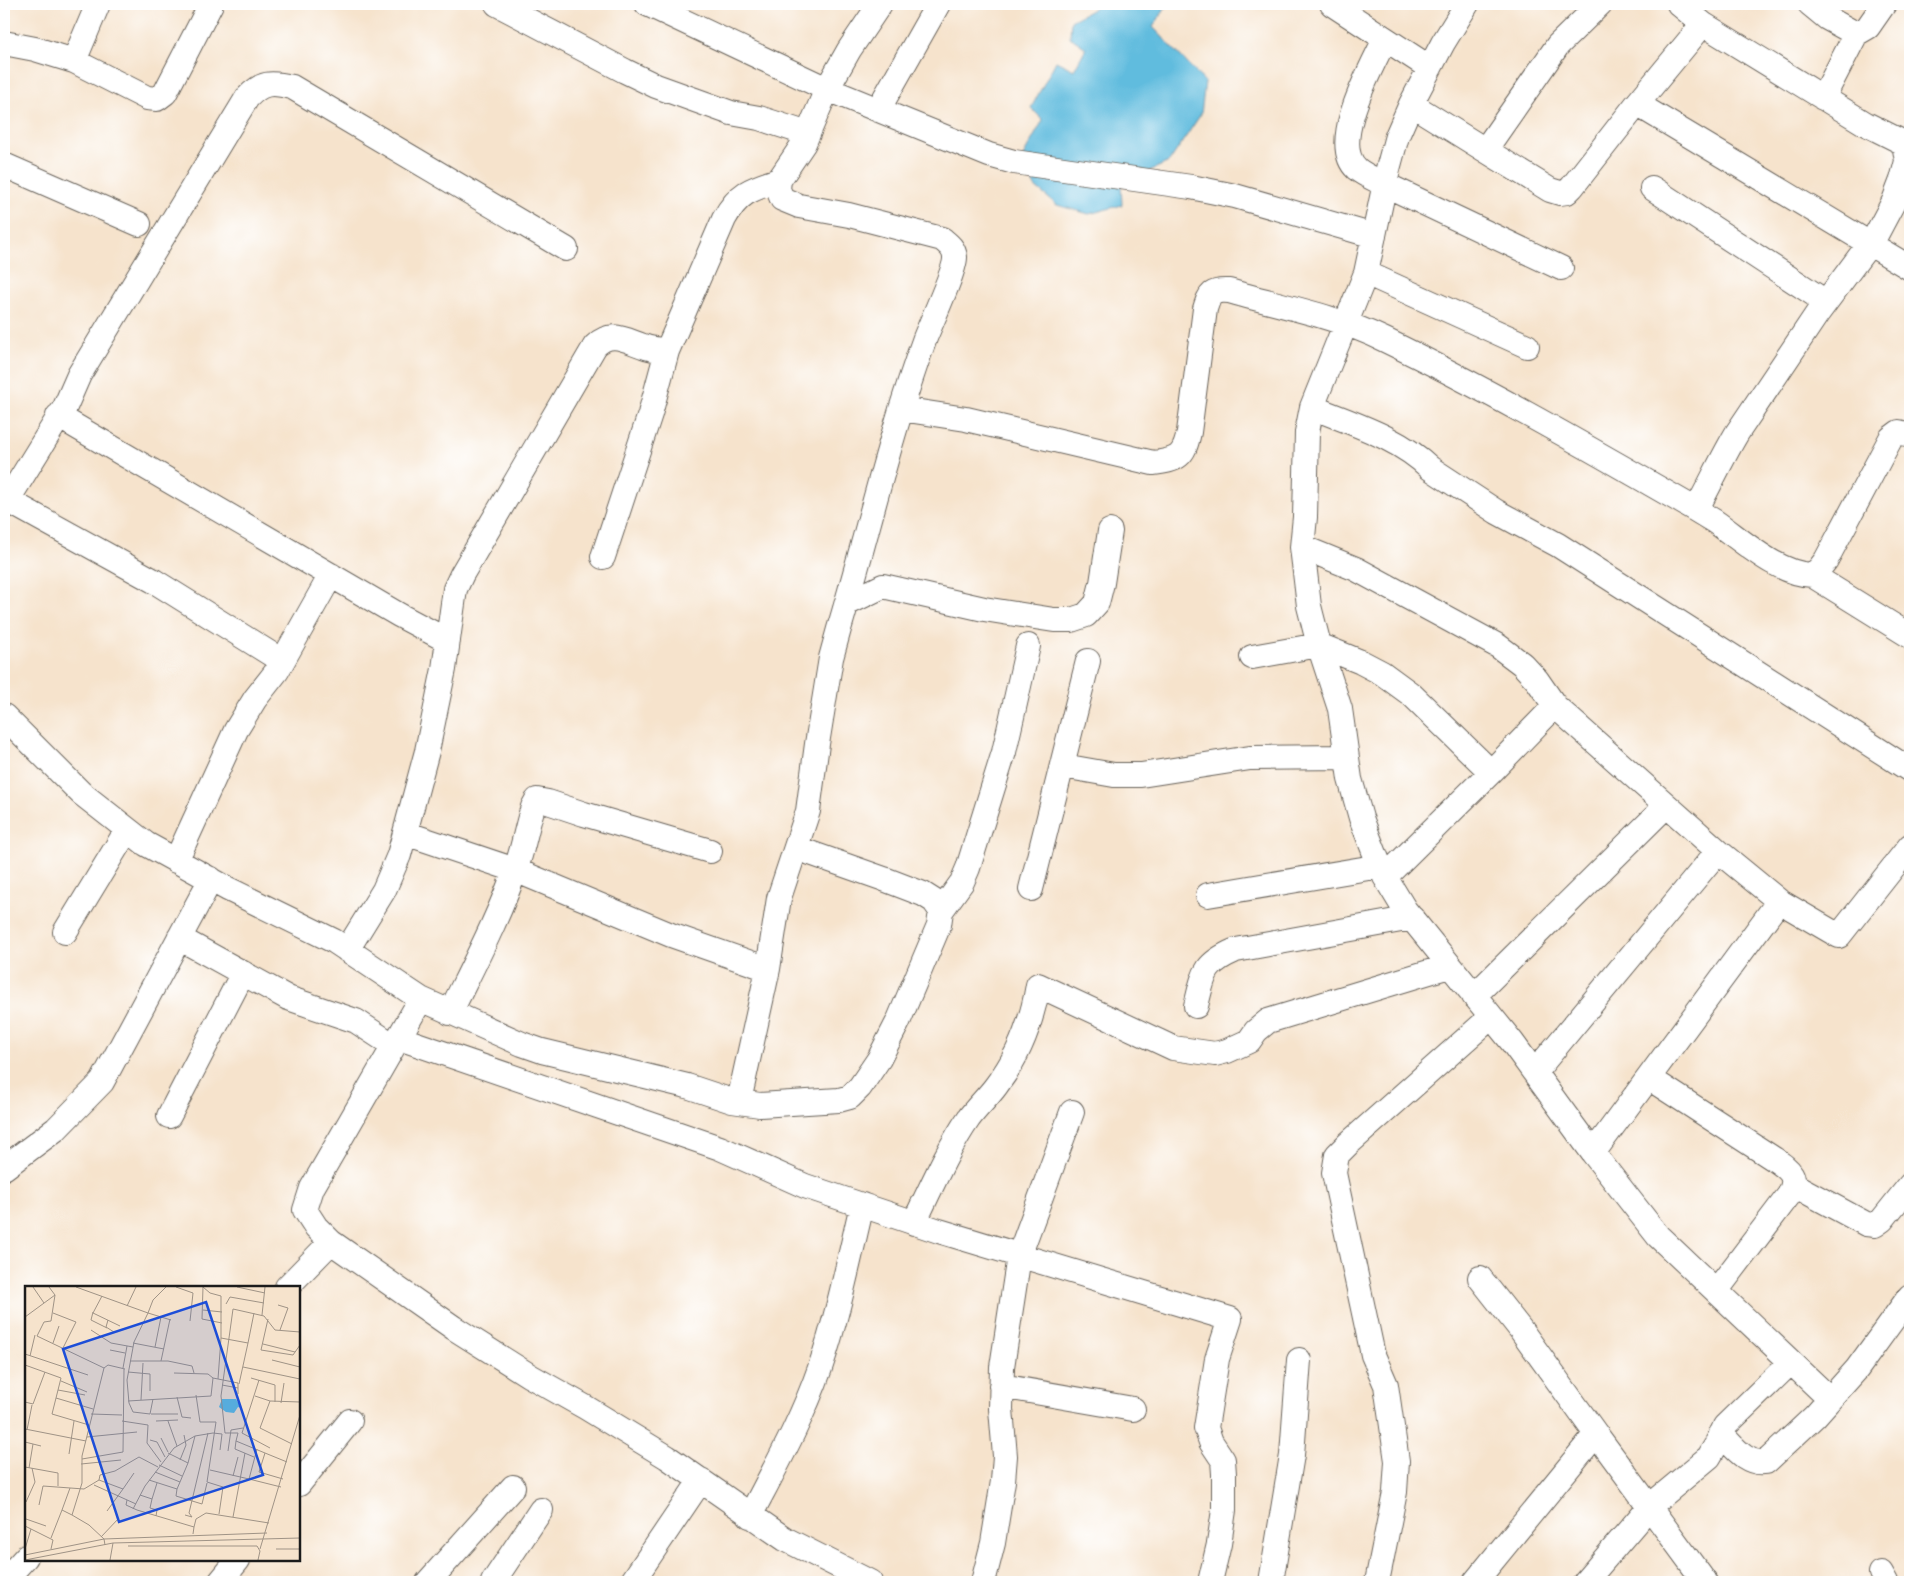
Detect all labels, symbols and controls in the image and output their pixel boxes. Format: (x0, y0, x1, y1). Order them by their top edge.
inset map (25, 1286, 300, 1561)

